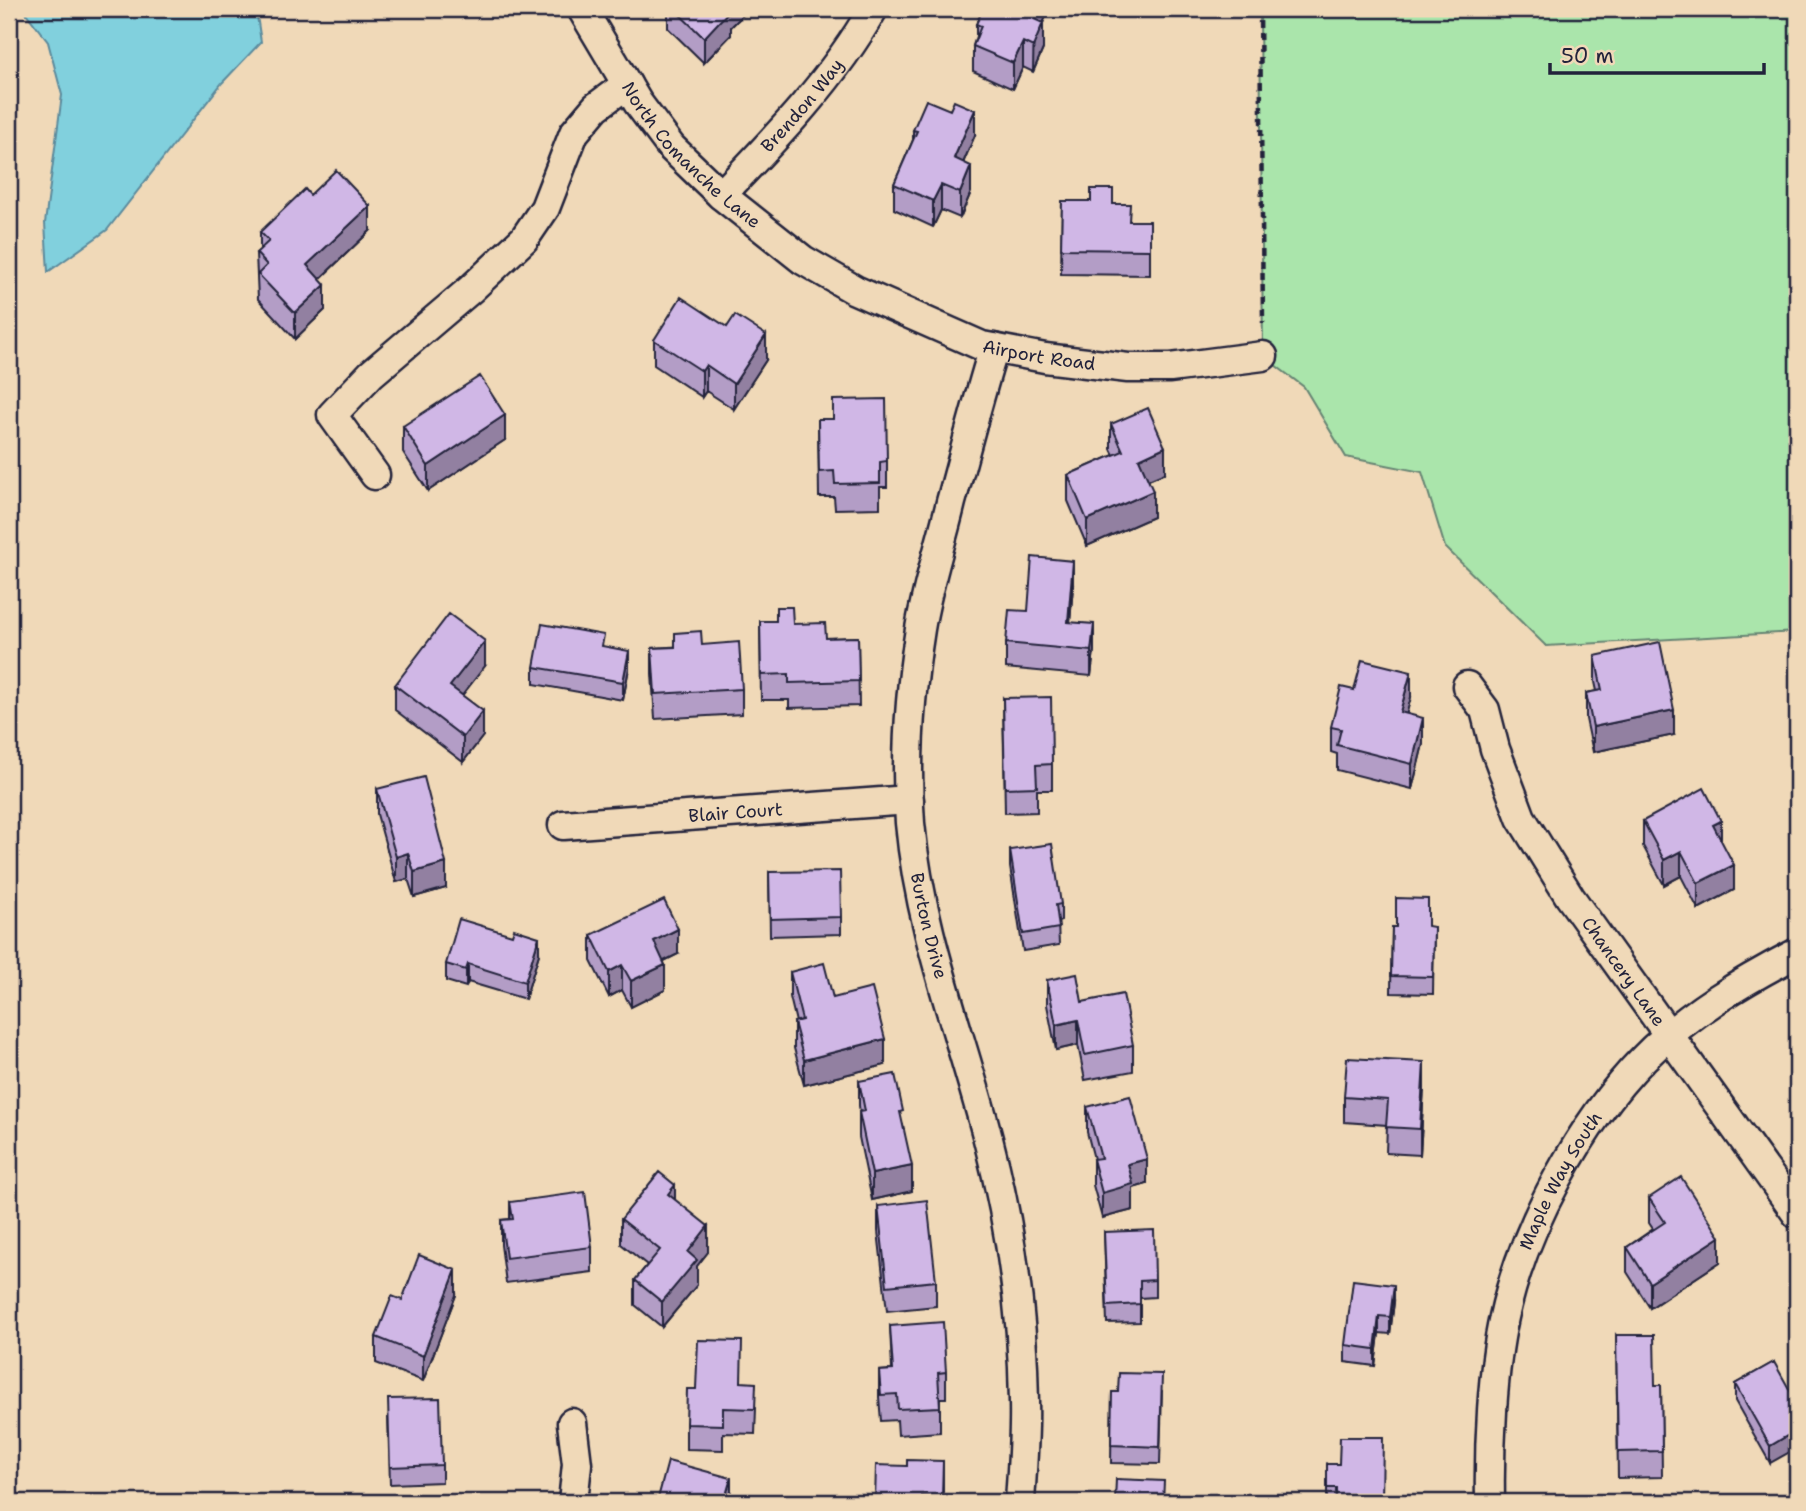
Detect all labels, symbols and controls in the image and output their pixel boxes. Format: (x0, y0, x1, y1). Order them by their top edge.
scale bar (1550, 32, 1764, 76)
text: 50 m (1561, 42, 1614, 70)
street label: Brendon Way (756, 54, 849, 158)
street label: North Comanche Lane (616, 77, 766, 234)
street label: Airport Road (981, 334, 1097, 376)
street label: Blair Court (687, 797, 784, 828)
street label: Burton Drive (905, 871, 953, 982)
street label: Chancery Lane (1576, 912, 1671, 1031)
street label: Maple Way South (1514, 1107, 1608, 1254)

